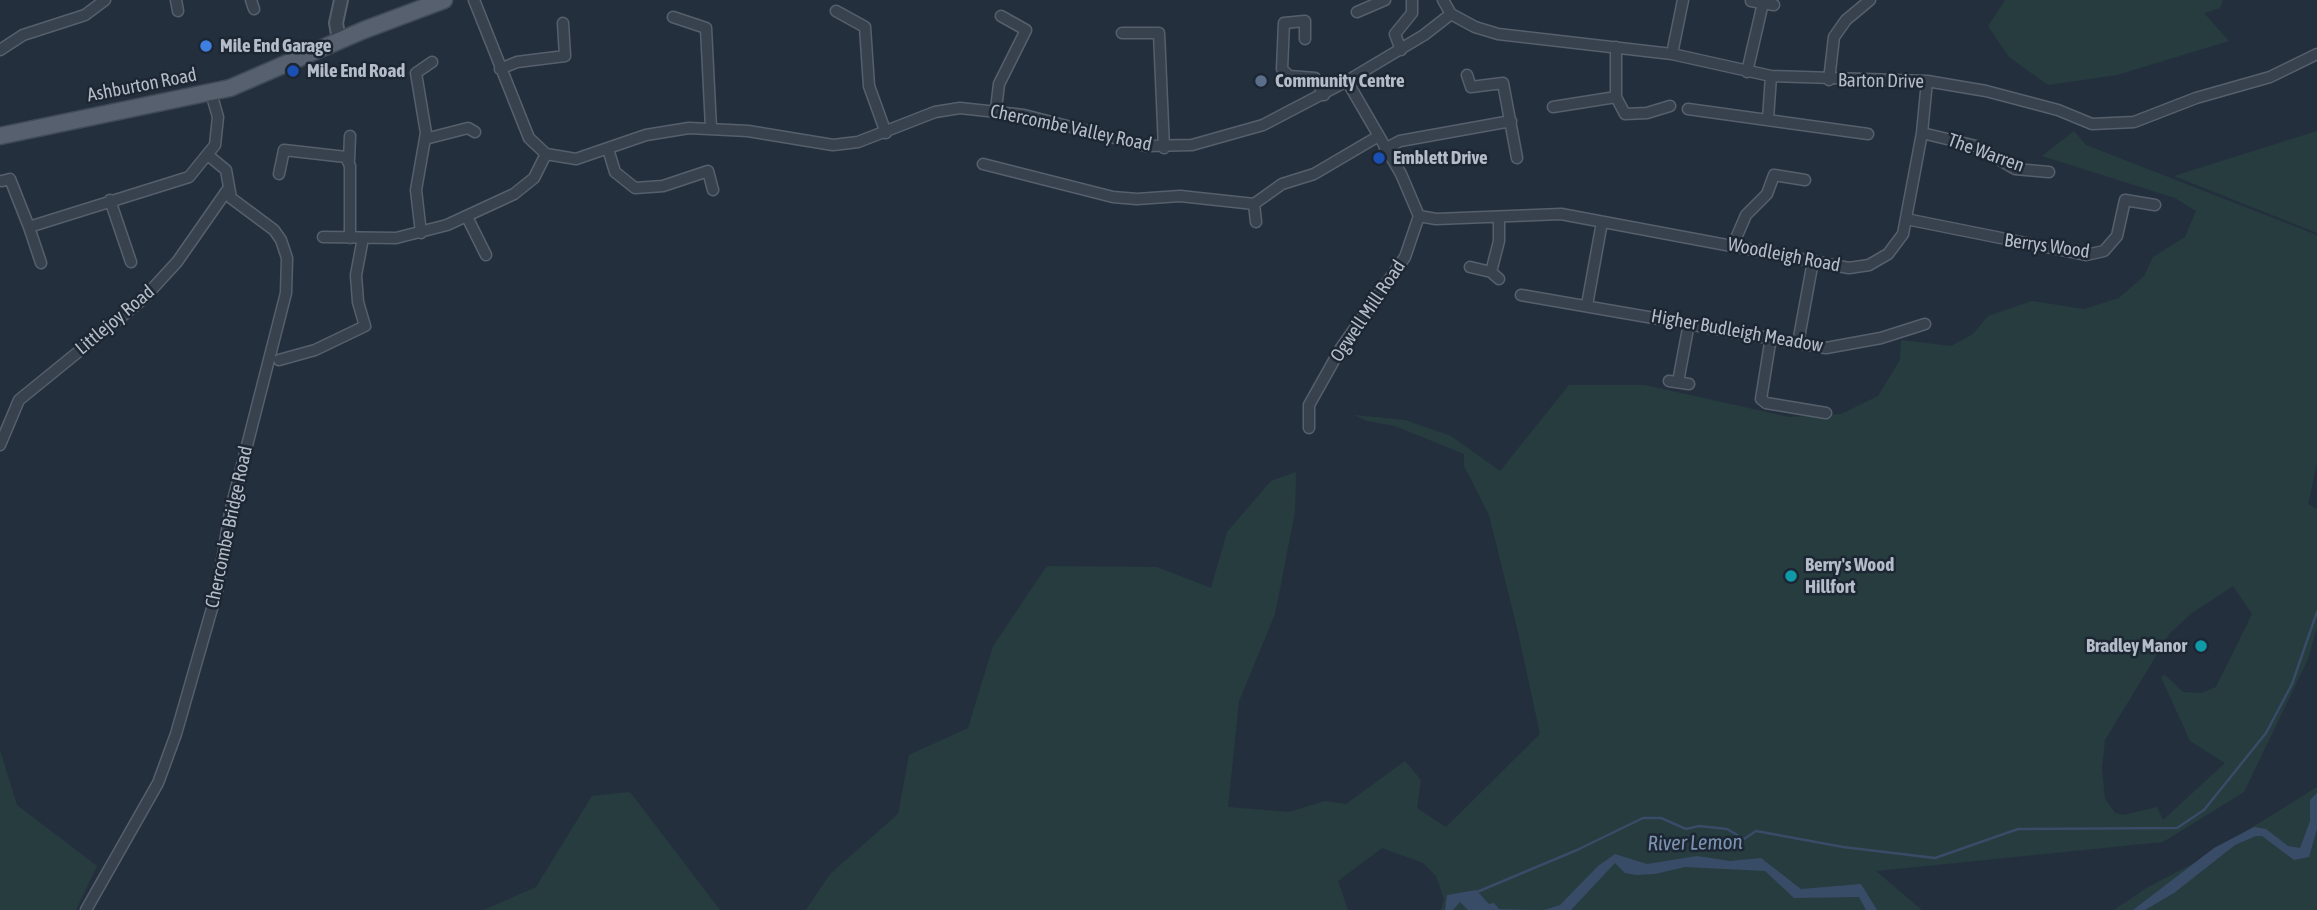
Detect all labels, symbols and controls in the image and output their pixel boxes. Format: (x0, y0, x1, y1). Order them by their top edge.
place label: Mile End Garage (220, 35, 331, 57)
marker: Mile End Garage (198, 38, 214, 54)
place label: Mile End Road (307, 60, 405, 82)
street label: Ashburton Road (85, 63, 199, 107)
marker: Mile End Road (285, 63, 301, 79)
street label: Barton Drive (1838, 69, 1924, 93)
place label: Community Centre (1275, 70, 1405, 92)
marker: Community Centre (1253, 73, 1269, 89)
street label: Chercombe Valley Road (988, 100, 1154, 156)
street label: The Warren (1945, 129, 2027, 177)
place label: Emblett Drive (1393, 147, 1488, 169)
marker: Emblett Drive (1371, 150, 1387, 166)
street label: Berrys Wood (2003, 229, 2091, 263)
street label: Woodleigh Road (1726, 233, 1842, 277)
street label: Ogwell Mill Road (1326, 256, 1410, 366)
street label: Littlejoy Road (71, 280, 159, 360)
street label: Higher Budleigh Meadow (1649, 305, 1825, 357)
street label: Chercombe Bridge Road (201, 444, 257, 610)
place label: Berry's Wood Hillfort (1805, 554, 1894, 598)
marker: Berry's Wood Hillfort (1783, 568, 1799, 584)
place label: Bradley Manor (2086, 635, 2187, 657)
marker: Bradley Manor (2193, 638, 2209, 654)
water label: River Lemon (1647, 830, 1743, 856)

